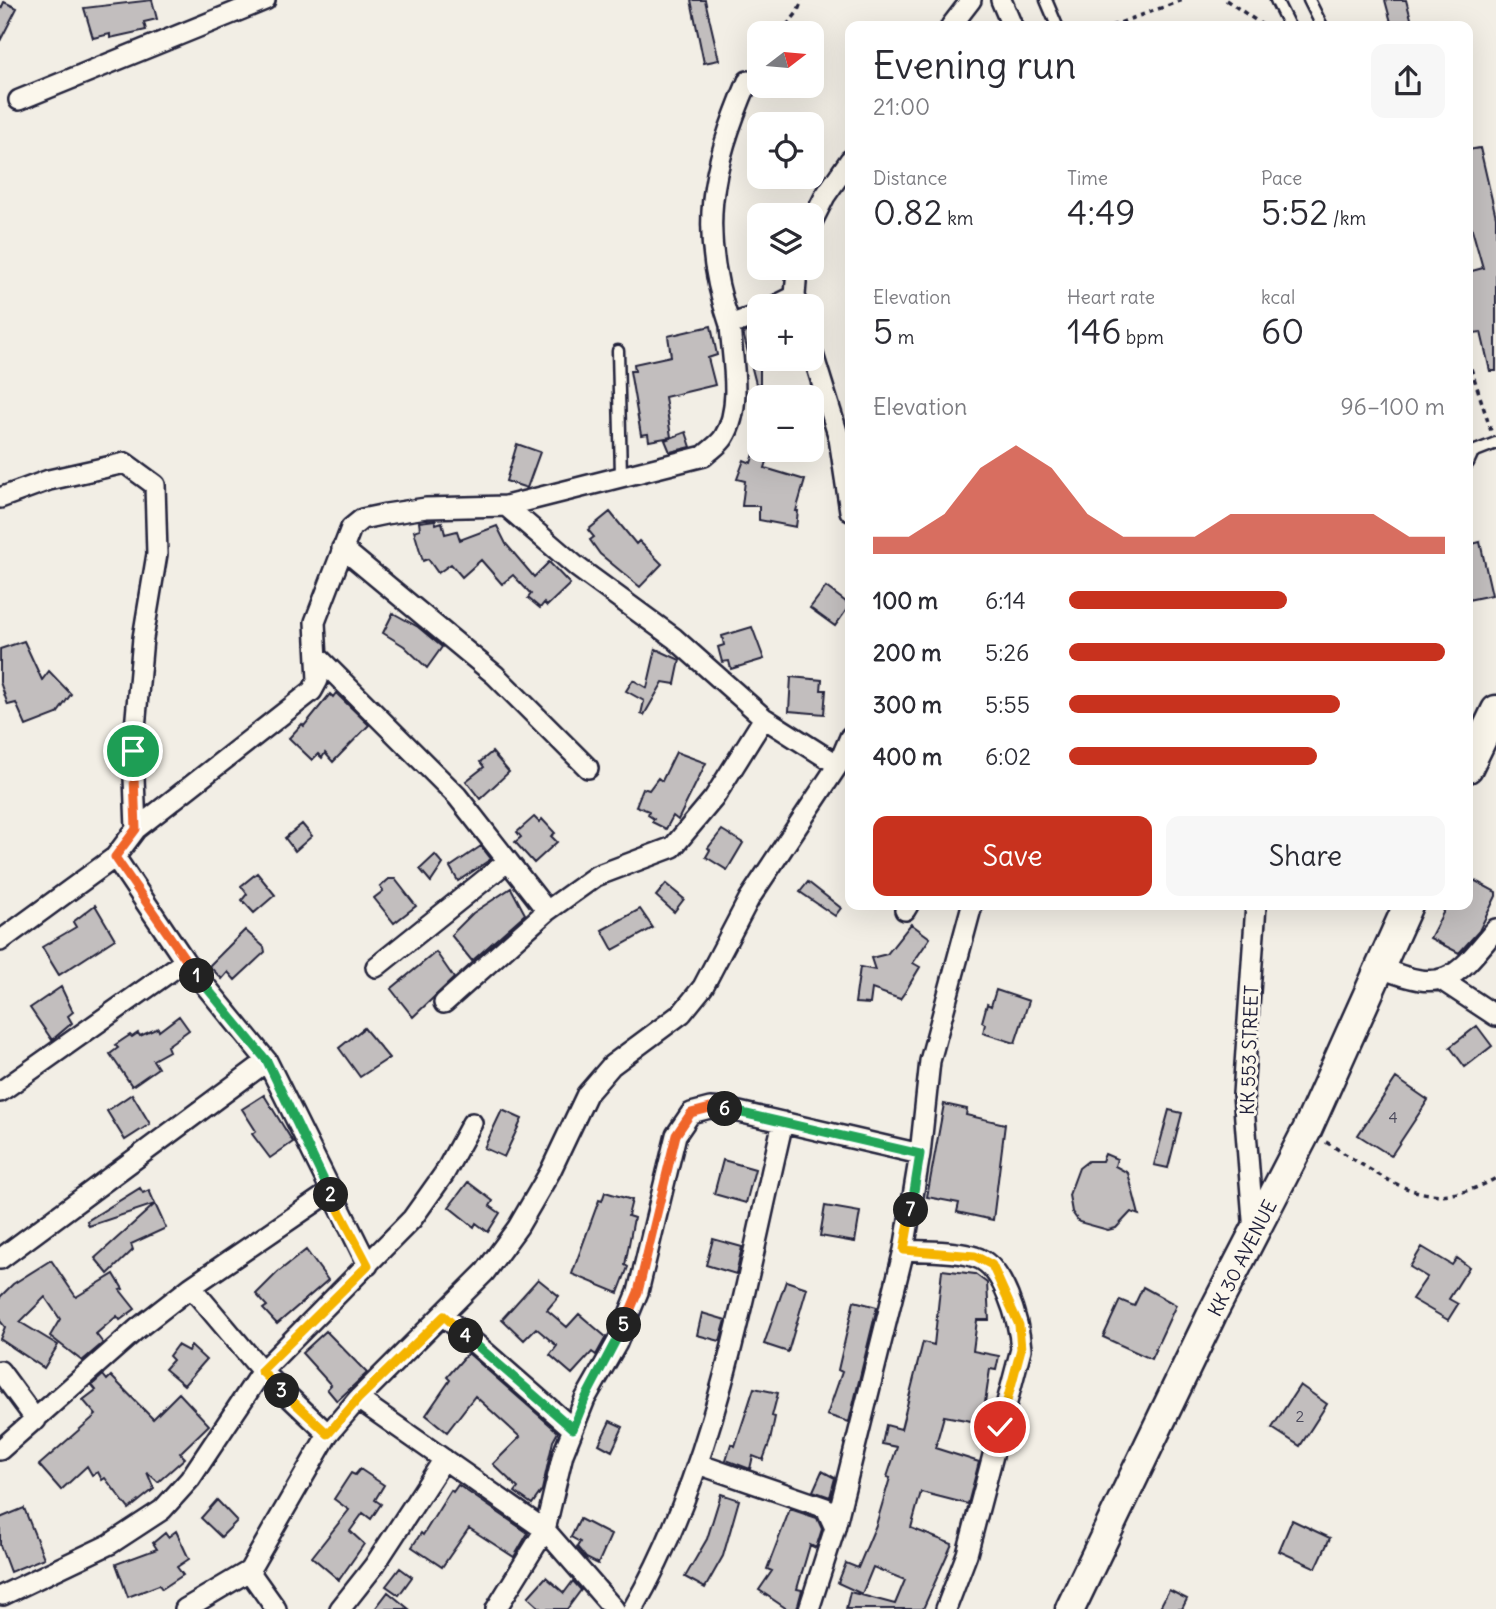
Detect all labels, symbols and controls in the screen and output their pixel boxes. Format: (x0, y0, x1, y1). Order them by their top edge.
north arrow (747, 21, 824, 98)
map controls (747, 21, 824, 462)
text: Evening run (873, 42, 1076, 89)
button: share (1371, 44, 1445, 118)
text: 21:00 (873, 92, 930, 121)
button: locate (747, 112, 824, 189)
text: Distance (873, 166, 947, 190)
text: Time (1067, 166, 1108, 190)
text: Pace (1261, 166, 1302, 190)
text: 0.82 (873, 190, 943, 234)
text: 4:49 (1067, 190, 1136, 234)
text: 5:52 (1261, 190, 1328, 234)
button: layers (747, 203, 824, 280)
text: km (943, 206, 974, 230)
text: /km (1328, 206, 1366, 230)
text: Elevation (873, 285, 951, 309)
text: Heart rate (1067, 285, 1155, 309)
text: kcal (1261, 285, 1295, 309)
button: + (747, 294, 824, 371)
text: 5 (873, 309, 893, 353)
text: 146 (1067, 309, 1121, 353)
text: 60 (1261, 309, 1304, 353)
text: m (893, 325, 914, 349)
text: bpm (1121, 325, 1164, 349)
button: − (747, 385, 824, 462)
text: Elevation (873, 392, 967, 421)
text: 96–100 m (1340, 392, 1445, 421)
text: 100 m (873, 586, 938, 615)
text: 6:14 (985, 586, 1026, 615)
text: 200 m (873, 638, 942, 667)
text: 5:26 (985, 638, 1029, 667)
text: 300 m (873, 690, 942, 719)
text: 5:55 (985, 690, 1030, 719)
pin (103, 721, 163, 781)
icon: arrive (114, 732, 152, 770)
text: 400 m (873, 742, 942, 771)
text: 6:02 (985, 742, 1031, 771)
button: Save (873, 816, 1152, 896)
button: Share (1166, 816, 1445, 896)
pin: 1 (180, 958, 214, 993)
text: 1 (193, 963, 200, 987)
street label: KK 553 STREET (1235, 985, 1263, 1115)
pin: 6 (708, 1092, 742, 1126)
text: 6 (719, 1096, 730, 1120)
house number: 4 (1388, 1107, 1398, 1127)
pin: 2 (314, 1178, 348, 1212)
text: 2 (325, 1182, 336, 1206)
pin: 7 (894, 1192, 928, 1228)
street label: KK 30 AVENUE (1202, 1196, 1282, 1320)
text: 7 (906, 1197, 915, 1221)
pin: 5 (606, 1308, 642, 1342)
text: 5 (618, 1312, 629, 1336)
pin: 4 (448, 1318, 484, 1354)
text: 4 (460, 1323, 471, 1347)
pin: 3 (264, 1374, 300, 1408)
text: 3 (276, 1378, 287, 1402)
pin (970, 1397, 1030, 1457)
house number: 2 (1296, 1406, 1305, 1426)
icon: check (981, 1408, 1019, 1446)

